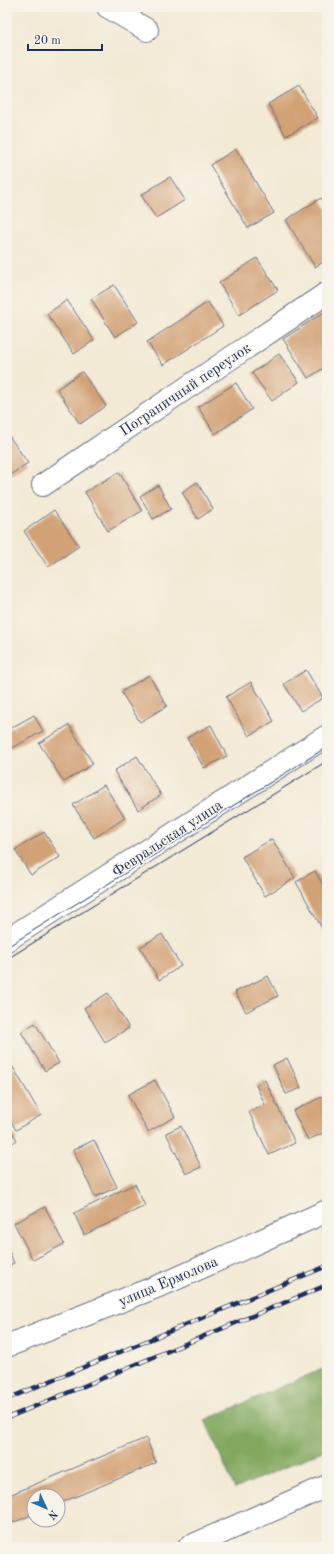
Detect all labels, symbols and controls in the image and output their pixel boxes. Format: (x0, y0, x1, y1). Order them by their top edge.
scale bar (28, 26, 102, 52)
text: 20 m (34, 35, 61, 47)
street label: Пограничный переулок (118, 341, 255, 440)
street label: Февральская улица (110, 798, 226, 880)
street label: улица Ермолова (117, 1254, 221, 1310)
north arrow (26, 1488, 66, 1528)
text: N (45, 1507, 59, 1521)

